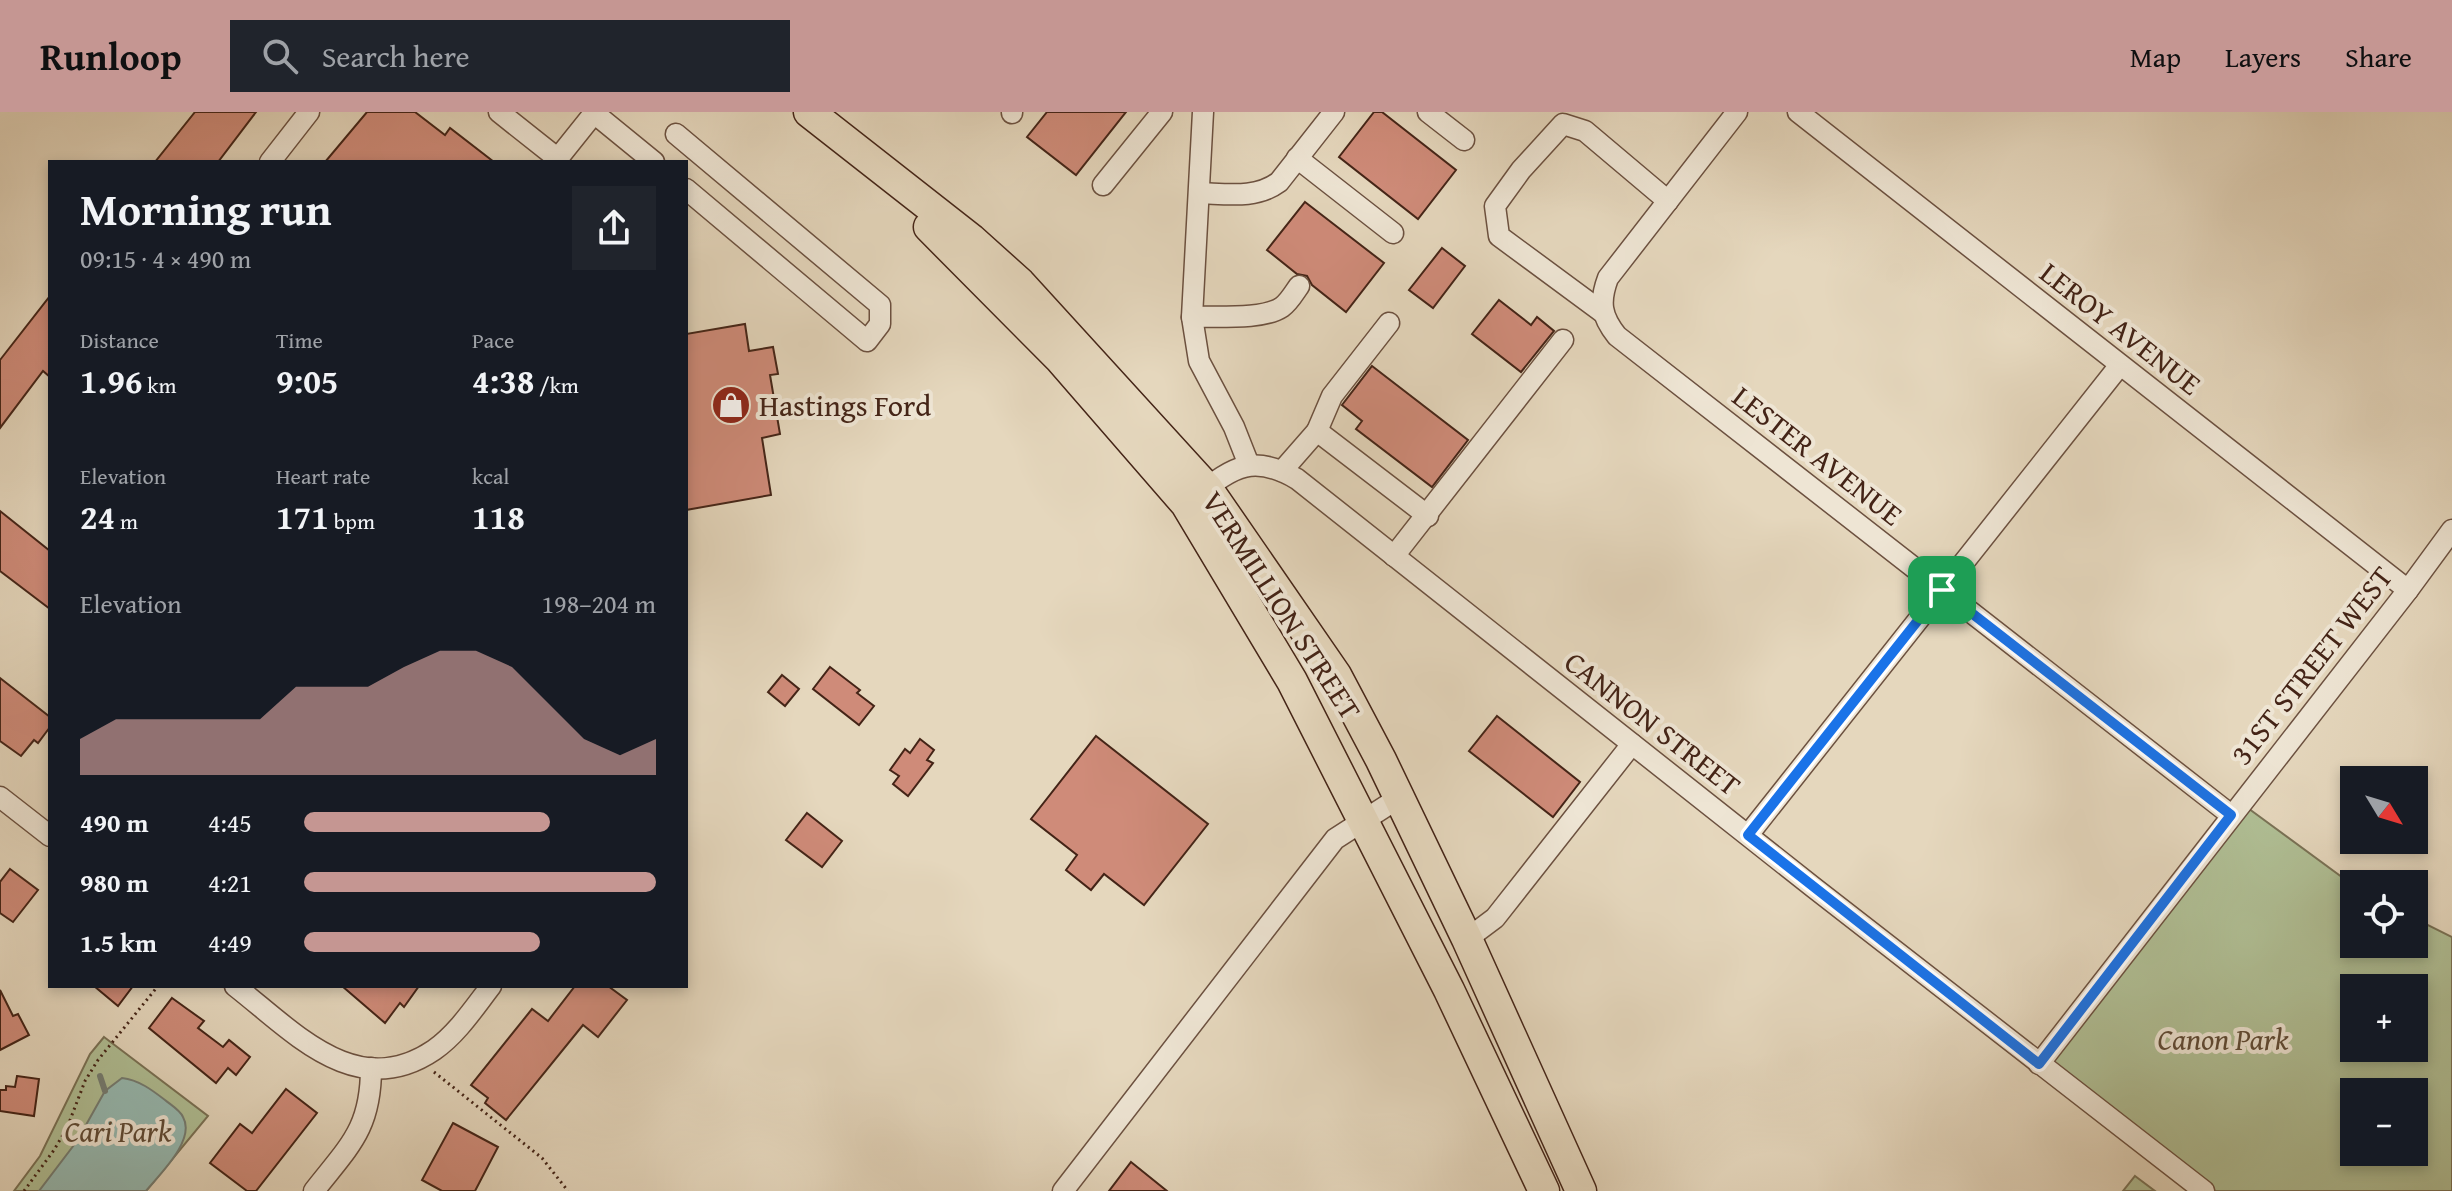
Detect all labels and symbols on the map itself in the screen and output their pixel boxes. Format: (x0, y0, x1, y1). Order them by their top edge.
street label: LEROY AVENUE (2031, 251, 2211, 405)
street label: LESTER AVENUE (1723, 374, 1913, 536)
place label: Hastings Ford (759, 383, 931, 427)
shop icon: Hastings Ford (710, 384, 752, 426)
street label: VERMILLION STREET (1191, 482, 1373, 728)
pin (1908, 556, 1976, 624)
street label: 31ST STREET WEST (2219, 556, 2403, 774)
street label: CANNON STREET (1555, 640, 1751, 806)
north arrow (2340, 766, 2428, 854)
park label: Canon Park (2157, 1017, 2289, 1061)
park label: Cari Park (65, 1109, 172, 1153)

